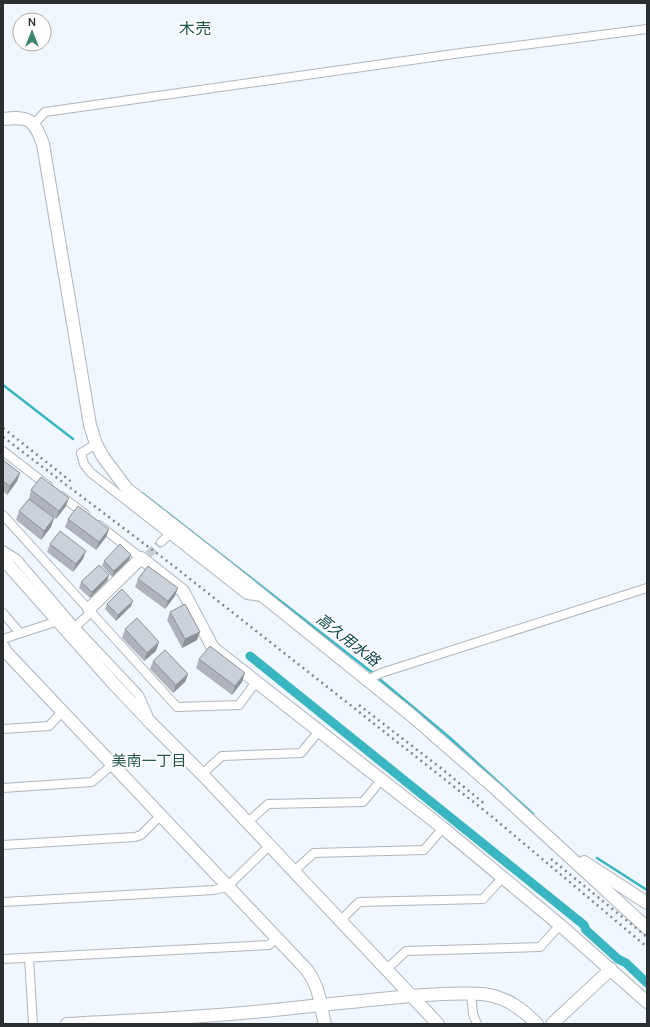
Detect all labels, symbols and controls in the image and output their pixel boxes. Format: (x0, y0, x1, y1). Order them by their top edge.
north arrow (12, 12, 52, 52)
text: N (28, 14, 36, 29)
district label: 木売 (179, 17, 211, 39)
water label: 高久用水路 (312, 608, 386, 672)
district label: 美南一丁目 (111, 750, 187, 771)

